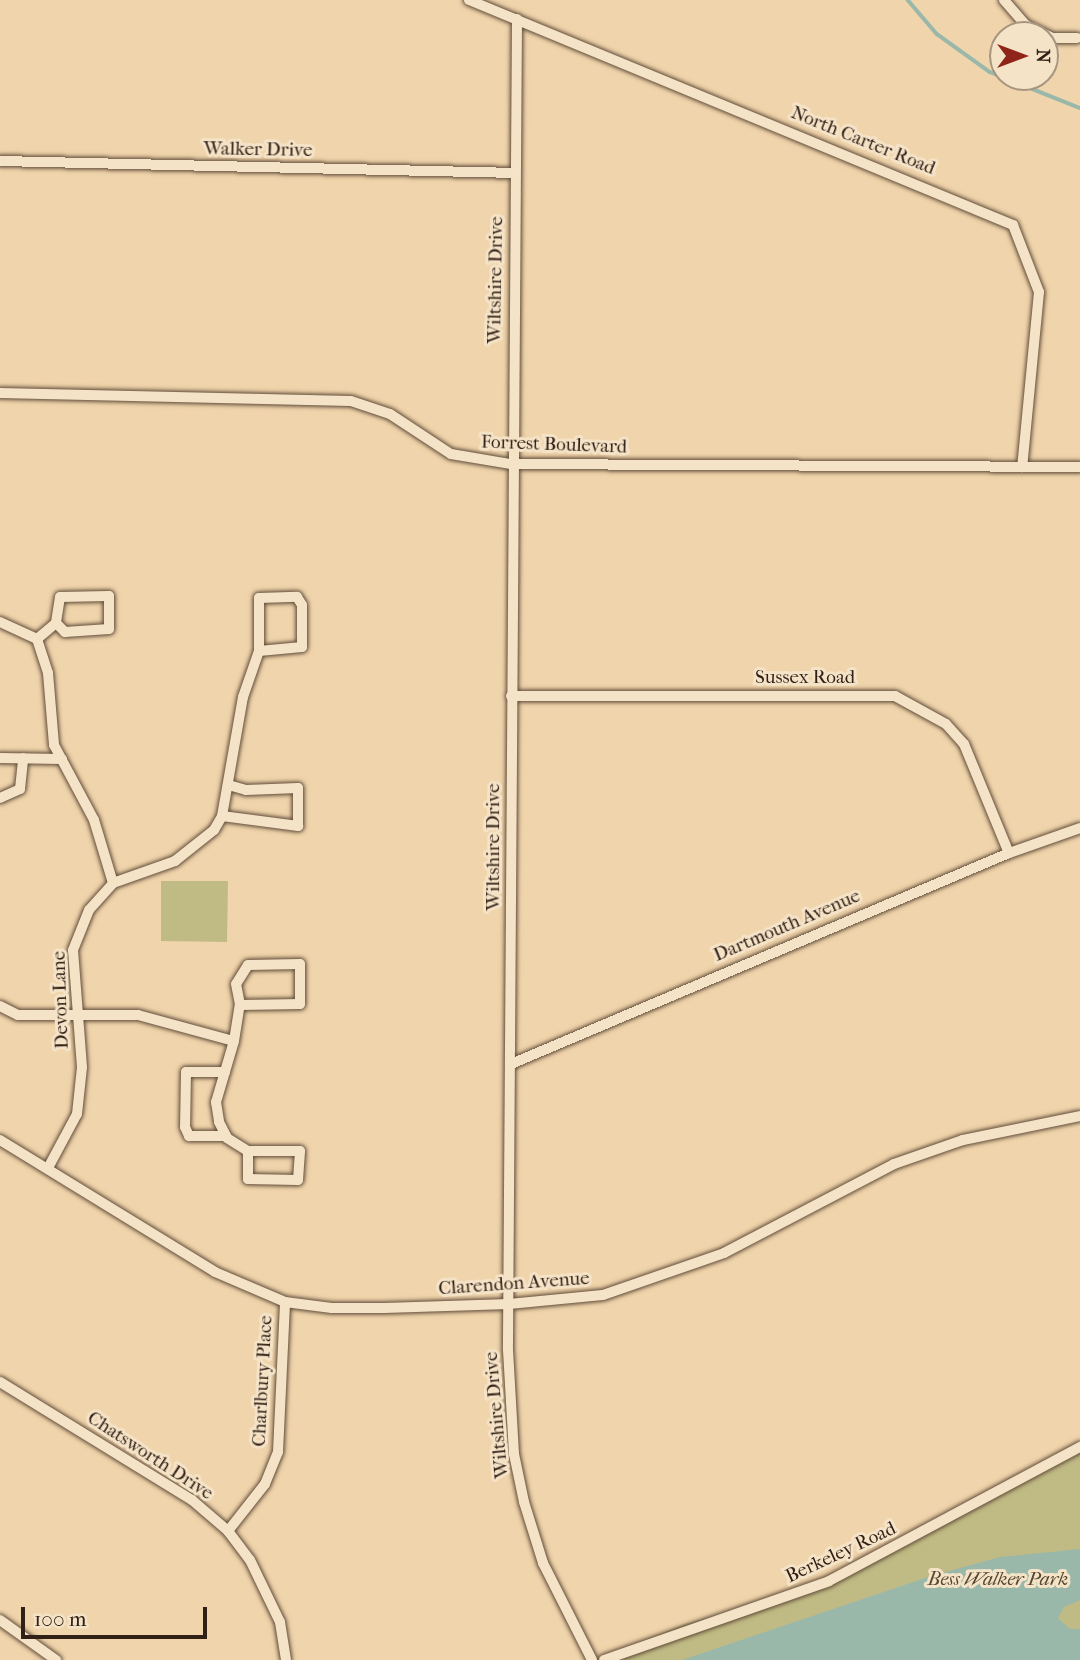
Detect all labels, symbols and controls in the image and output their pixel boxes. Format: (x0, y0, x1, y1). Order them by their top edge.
north arrow (989, 21, 1059, 91)
text: N (1032, 49, 1054, 63)
street label: North Carter Road (787, 102, 939, 180)
street label: Walker Drive (203, 138, 313, 162)
street label: Wiltshire Drive (483, 216, 509, 344)
street label: Forrest Boulevard (481, 431, 627, 459)
street label: Sussex Road (755, 667, 855, 689)
street label: Wiltshire Drive (483, 783, 505, 911)
street label: Dartmouth Avenue (710, 885, 864, 967)
street label: Devon Lane (48, 951, 74, 1049)
street label: Clarendon Avenue (438, 1267, 590, 1301)
street label: Charlbury Place (248, 1315, 278, 1447)
street label: Wiltshire Drive (480, 1351, 514, 1479)
street label: Chatsworth Drive (83, 1407, 217, 1505)
street label: Berkeley Road (782, 1517, 900, 1589)
park label: Bess Walker Park (928, 1569, 1068, 1591)
scale bar (24, 1594, 210, 1638)
text: 100 m (34, 1607, 87, 1631)

